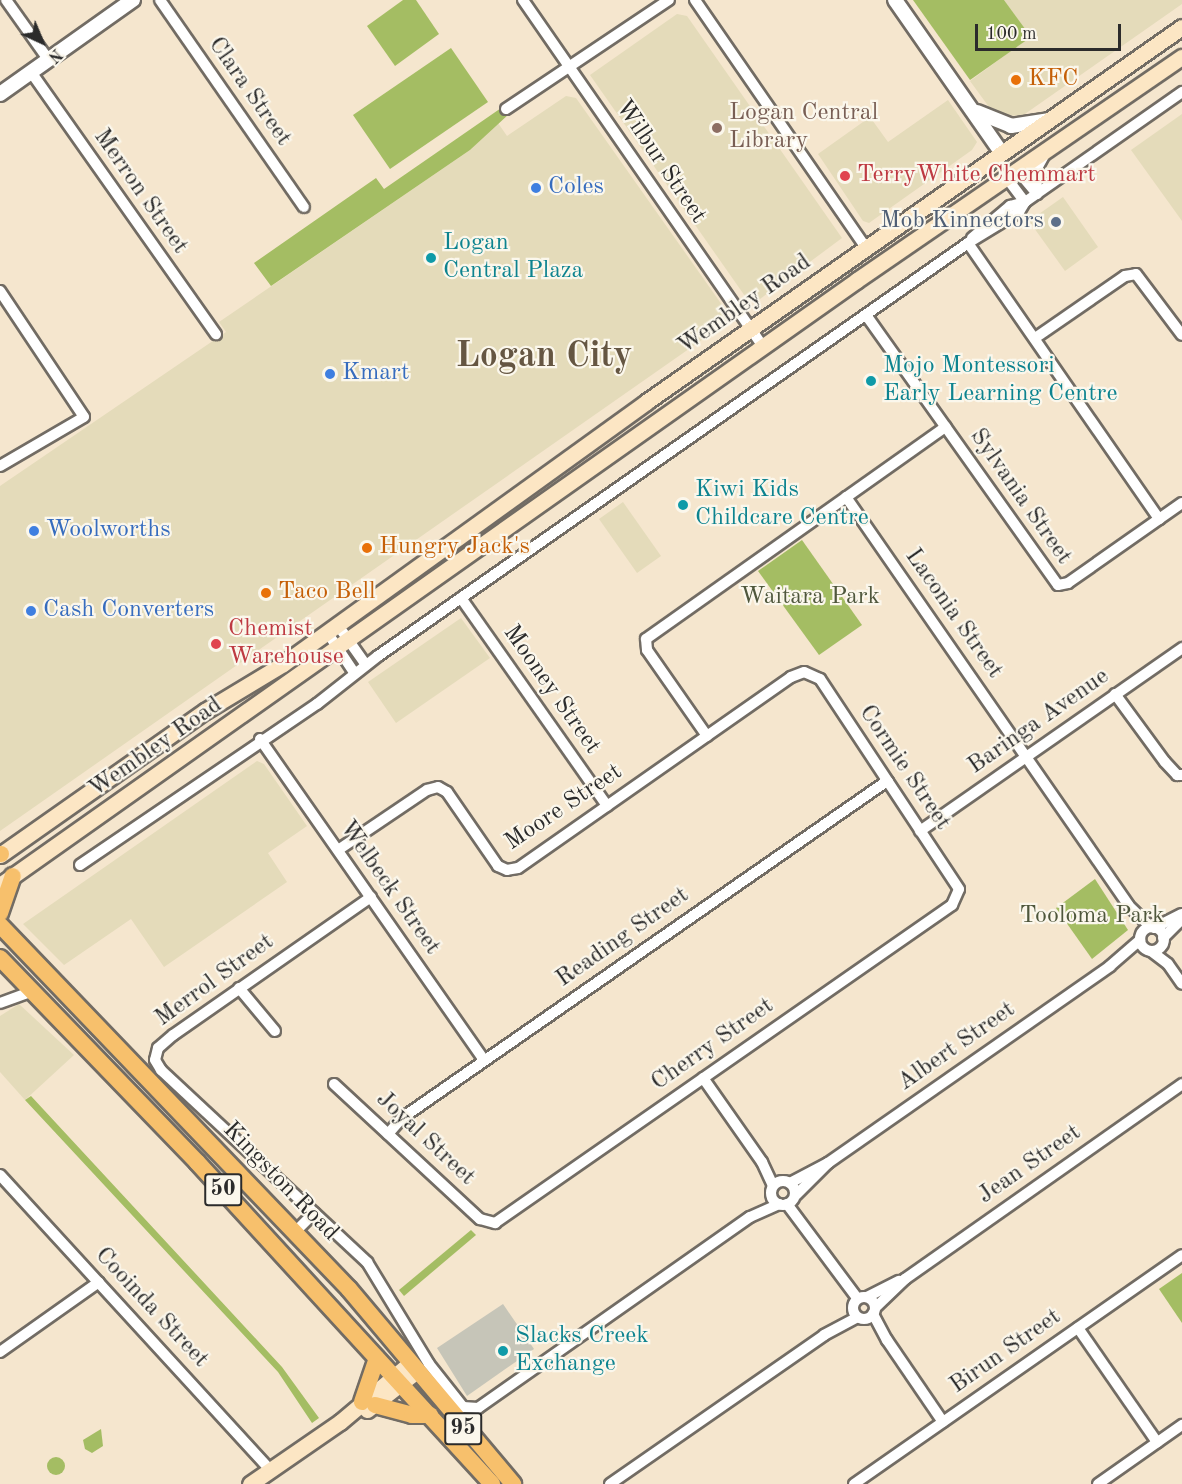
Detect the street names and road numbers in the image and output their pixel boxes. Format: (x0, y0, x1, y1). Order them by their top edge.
street label: Clara Street (201, 32, 297, 152)
street label: Wilbur Street (608, 95, 712, 229)
street label: Merron Street (86, 124, 194, 260)
street label: Wembley Road (673, 248, 817, 362)
street label: Sylvania Street (962, 423, 1078, 571)
street label: Laconia Street (898, 544, 1008, 684)
street label: Mooney Street (496, 620, 606, 760)
street label: Baringa Avenue (963, 663, 1115, 781)
street label: Wembley Road (84, 691, 228, 805)
street label: Cormie Street (852, 700, 956, 836)
street label: Moore Street (500, 758, 628, 858)
street label: Welbeck Street (332, 815, 446, 961)
street label: Reading Street (551, 882, 695, 994)
street label: Merrol Street (150, 928, 280, 1034)
street label: Cherry Street (646, 992, 780, 1098)
street label: Albert Street (893, 996, 1021, 1098)
street label: Joyal Street (369, 1086, 481, 1192)
street label: Kingston Road (216, 1116, 344, 1248)
street label: Jean Street (973, 1119, 1087, 1211)
road number: 50 (204, 1171, 242, 1209)
street label: Cooinda Street (88, 1242, 214, 1374)
street label: Birun Street (945, 1303, 1067, 1401)
road number: 95 (444, 1410, 482, 1448)

